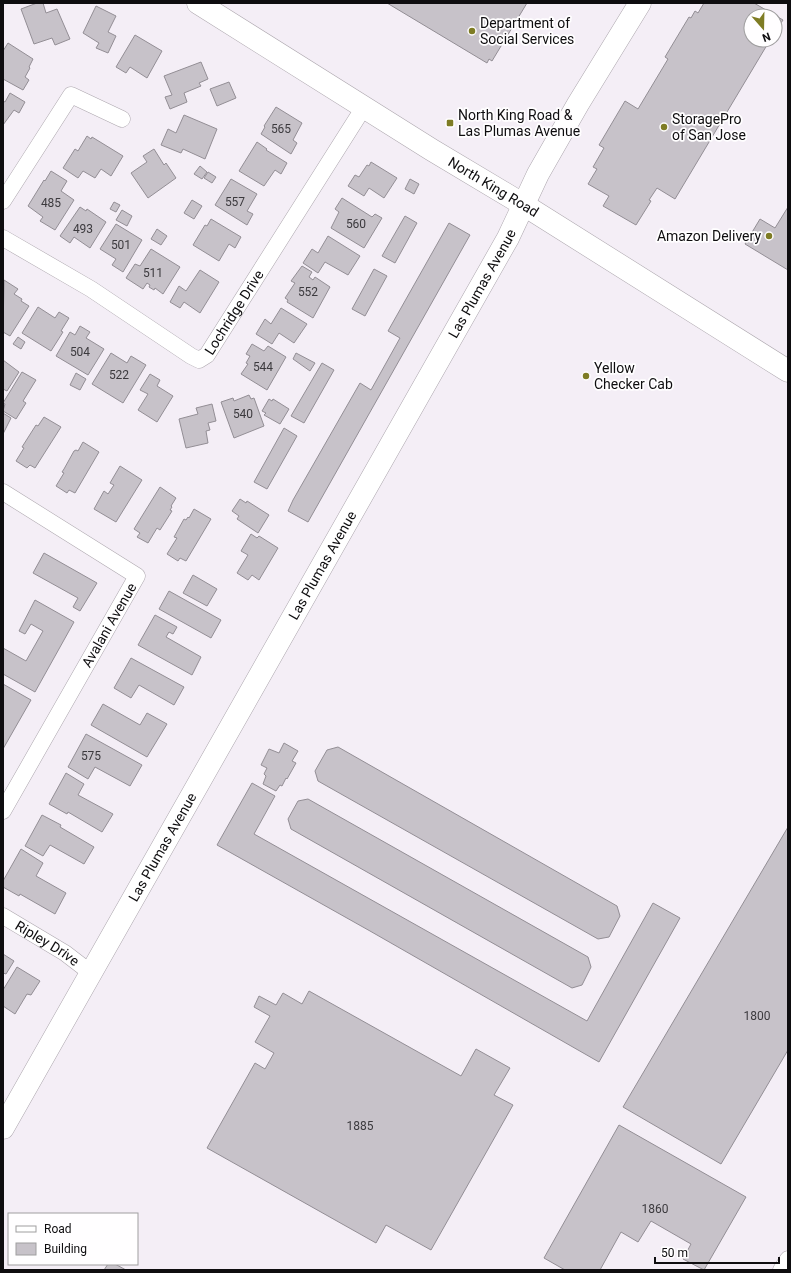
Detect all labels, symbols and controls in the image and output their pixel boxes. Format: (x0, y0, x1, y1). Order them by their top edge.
north arrow (743, 8, 783, 48)
place label: Department of Social Services (480, 15, 574, 47)
marker: Department of Social Services (467, 26, 477, 36)
text: N (760, 29, 772, 44)
place label: North King Road & Las Plumas Avenue (458, 107, 580, 139)
place label: StoragePro of San Jose (672, 111, 746, 143)
marker: North King Road & Las Plumas Avenue (445, 118, 455, 128)
house number: 565 (271, 122, 291, 136)
marker: StoragePro of San Jose (659, 122, 669, 132)
street label: North King Road (445, 154, 541, 220)
house number: 557 (225, 195, 245, 209)
house number: 485 (41, 196, 61, 210)
house number: 560 (346, 217, 366, 231)
house number: 493 (73, 222, 93, 236)
street label: Las Plumas Avenue (445, 227, 519, 341)
place label: Amazon Delivery (657, 228, 761, 244)
marker: Amazon Delivery (764, 231, 774, 241)
house number: 501 (111, 238, 131, 252)
house number: 511 (143, 266, 163, 280)
street label: Lochridge Drive (201, 267, 267, 358)
house number: 552 (298, 285, 318, 299)
house number: 504 (70, 345, 90, 359)
house number: 544 (253, 360, 273, 374)
place label: Yellow Checker Cab (594, 360, 673, 392)
house number: 522 (109, 368, 129, 382)
marker: Yellow Checker Cab (581, 371, 591, 381)
house number: 540 (233, 407, 253, 421)
street label: Las Plumas Avenue (285, 508, 359, 622)
street label: Avalani Avenue (78, 580, 140, 670)
house number: 575 (81, 749, 101, 763)
street label: Las Plumas Avenue (125, 790, 200, 904)
street label: Ripley Drive (13, 917, 83, 969)
house number: 1800 (744, 1009, 771, 1023)
house number: 1885 (347, 1119, 374, 1133)
house number: 1860 (642, 1202, 669, 1216)
legend (8, 1213, 138, 1265)
text: Road (44, 1222, 72, 1236)
scale bar (655, 1239, 779, 1265)
text: Building (44, 1242, 87, 1256)
text: 50 m (661, 1246, 688, 1260)

